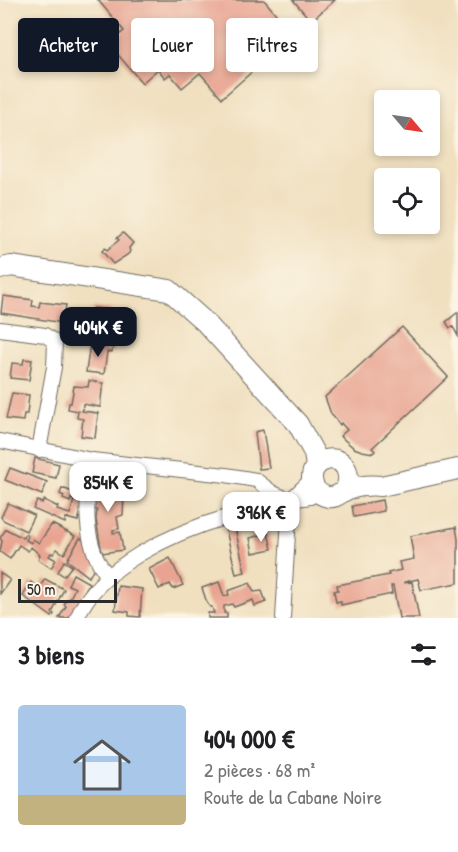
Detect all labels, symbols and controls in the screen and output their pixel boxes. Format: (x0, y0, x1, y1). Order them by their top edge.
chip: Acheter (18, 18, 119, 72)
chip: Louer (131, 18, 214, 72)
chip: Filtres (226, 18, 318, 72)
north arrow (374, 90, 440, 156)
map controls (374, 90, 440, 234)
button: locate (374, 168, 440, 234)
pin: 404K € (49, 307, 147, 358)
text: 404K € (74, 313, 122, 340)
pin: 854K € (59, 462, 157, 513)
text: 854K € (83, 468, 133, 495)
pin: 396K € (212, 492, 310, 543)
text: 396K € (237, 498, 285, 525)
scale bar (18, 576, 117, 604)
text: 50 m (27, 578, 56, 600)
text: 3 biens (18, 637, 84, 672)
icon: filters (407, 638, 440, 671)
text: 404 000 € (204, 721, 295, 756)
icon: home (66, 729, 138, 801)
text: 2 pièces · 68 m² (204, 756, 315, 783)
text: Route de la Cabane Noire (204, 783, 382, 810)

